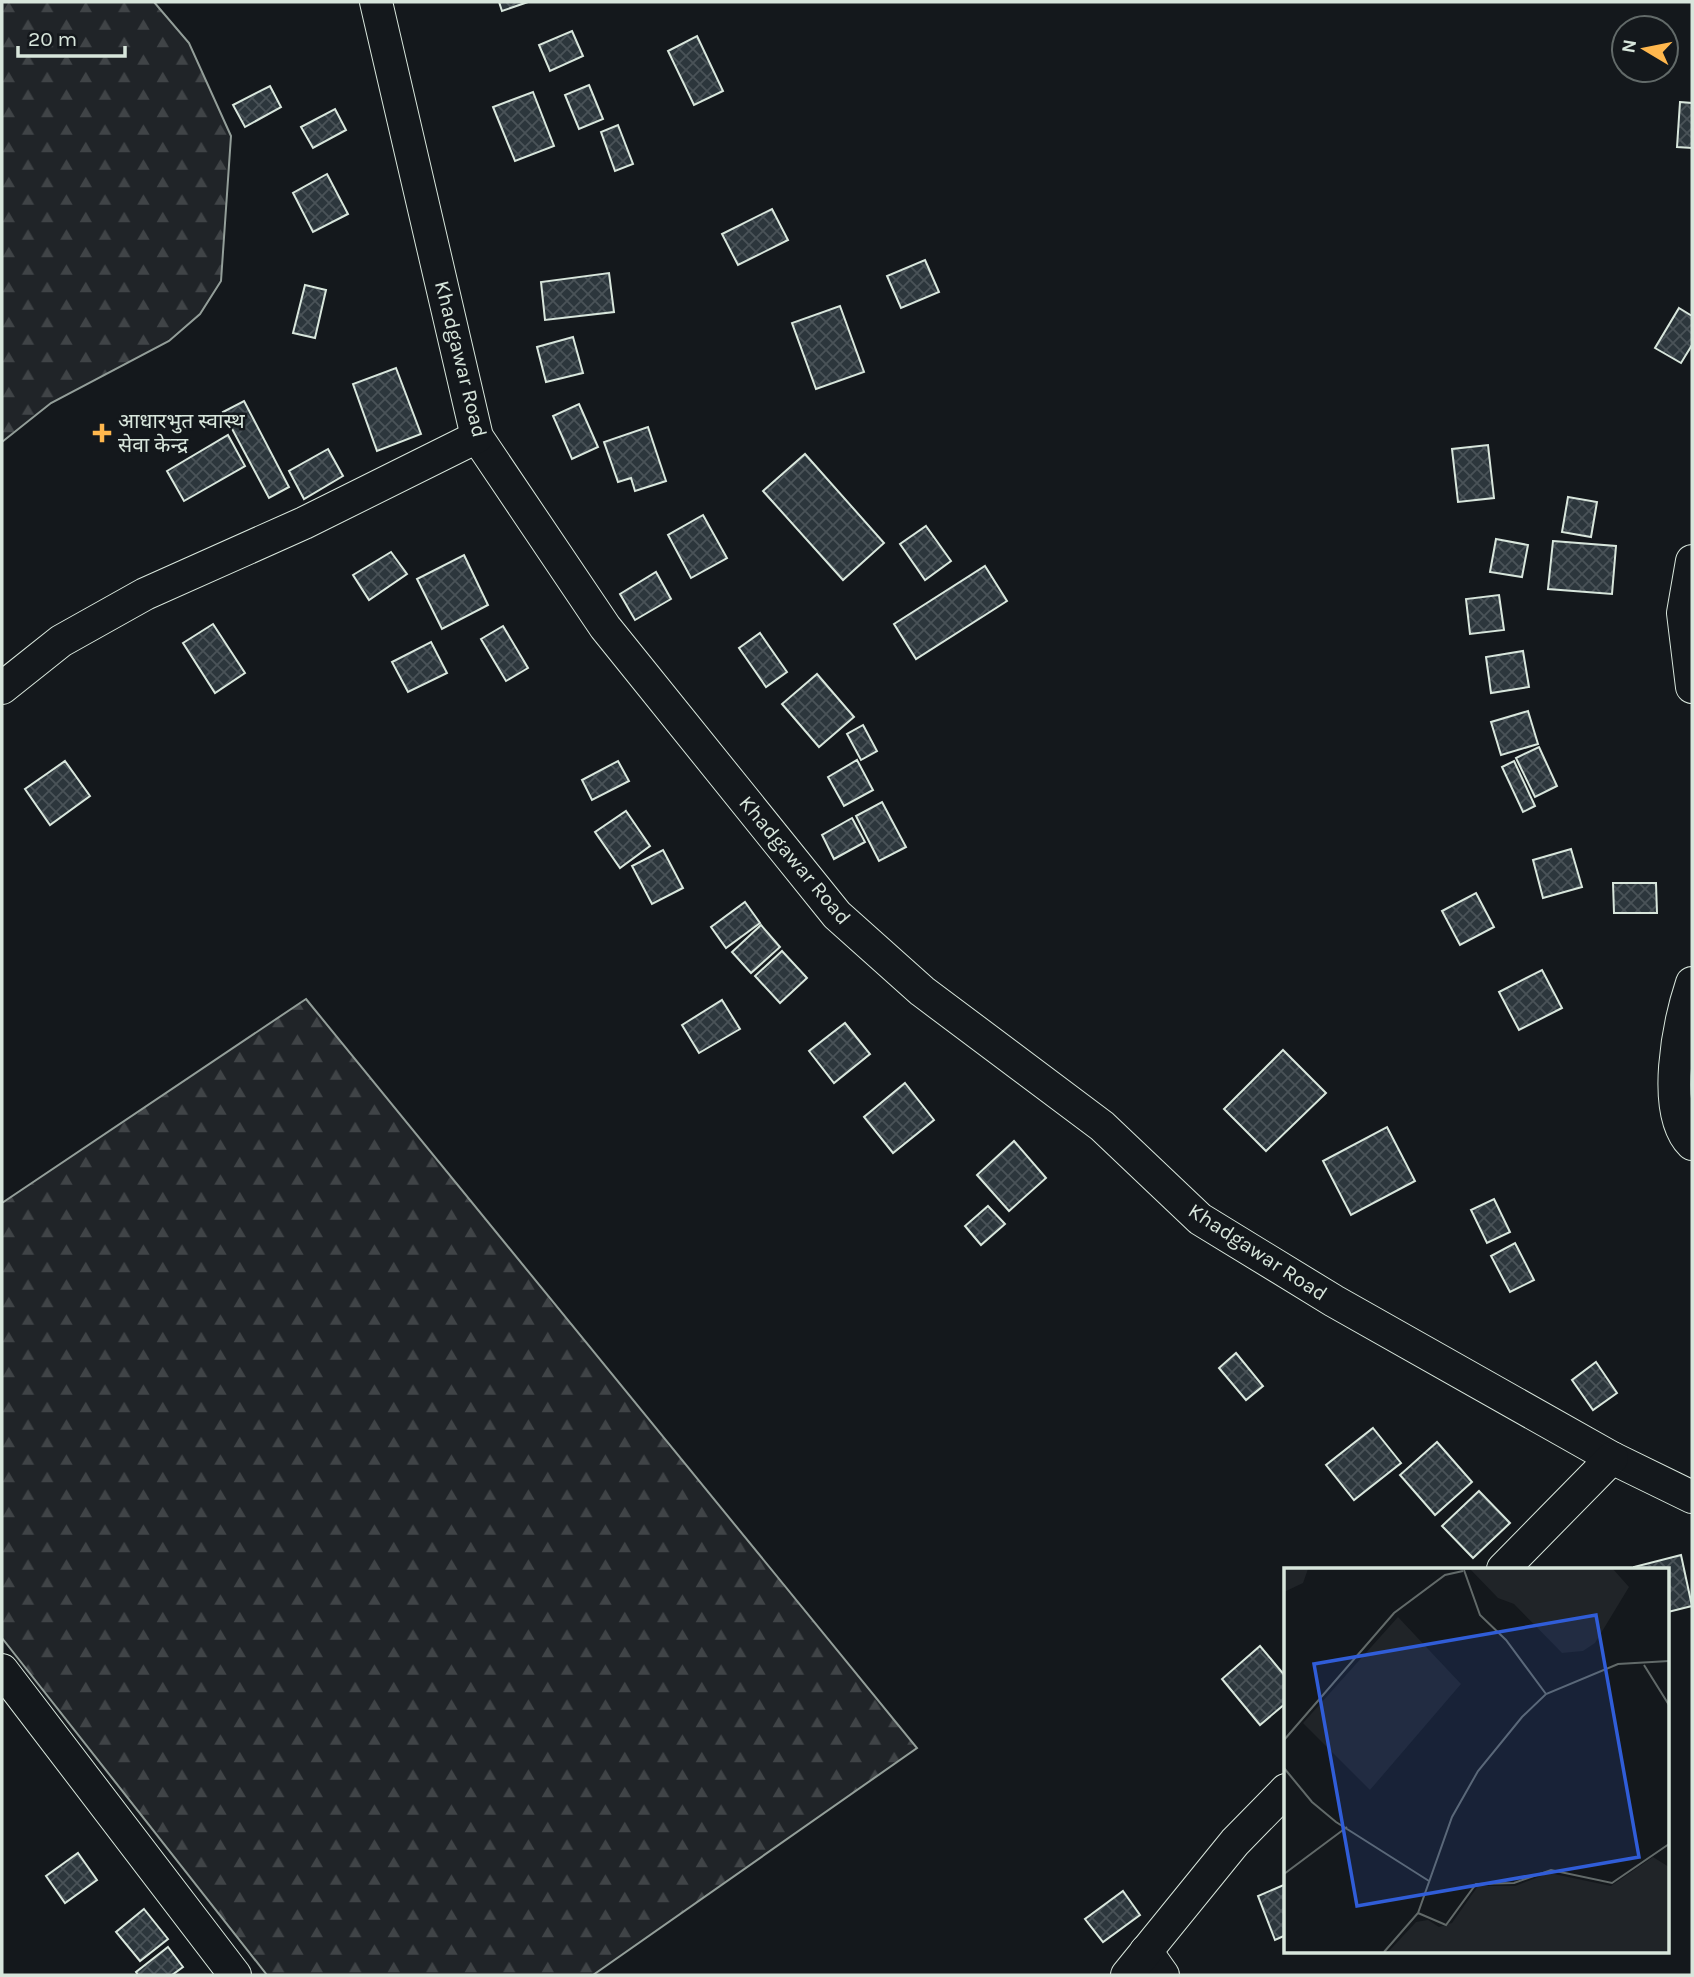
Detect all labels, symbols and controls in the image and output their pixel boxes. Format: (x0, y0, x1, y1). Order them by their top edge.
scale bar (18, 14, 124, 58)
north arrow (1610, 14, 1680, 84)
text: 20 m (28, 27, 77, 51)
text: N (1617, 38, 1641, 55)
street label: Khadgawar Road (430, 278, 492, 440)
place label: आधारभुत स्वास्थ सेवा केन्द्र (118, 409, 245, 457)
marker: आधारभुत स्वास्थ सेवा केन्द्र (92, 423, 112, 443)
street label: Khadgawar Road (734, 791, 856, 929)
street label: Khadgawar Road (1184, 1198, 1332, 1306)
inset map (1284, 1568, 1670, 1952)

